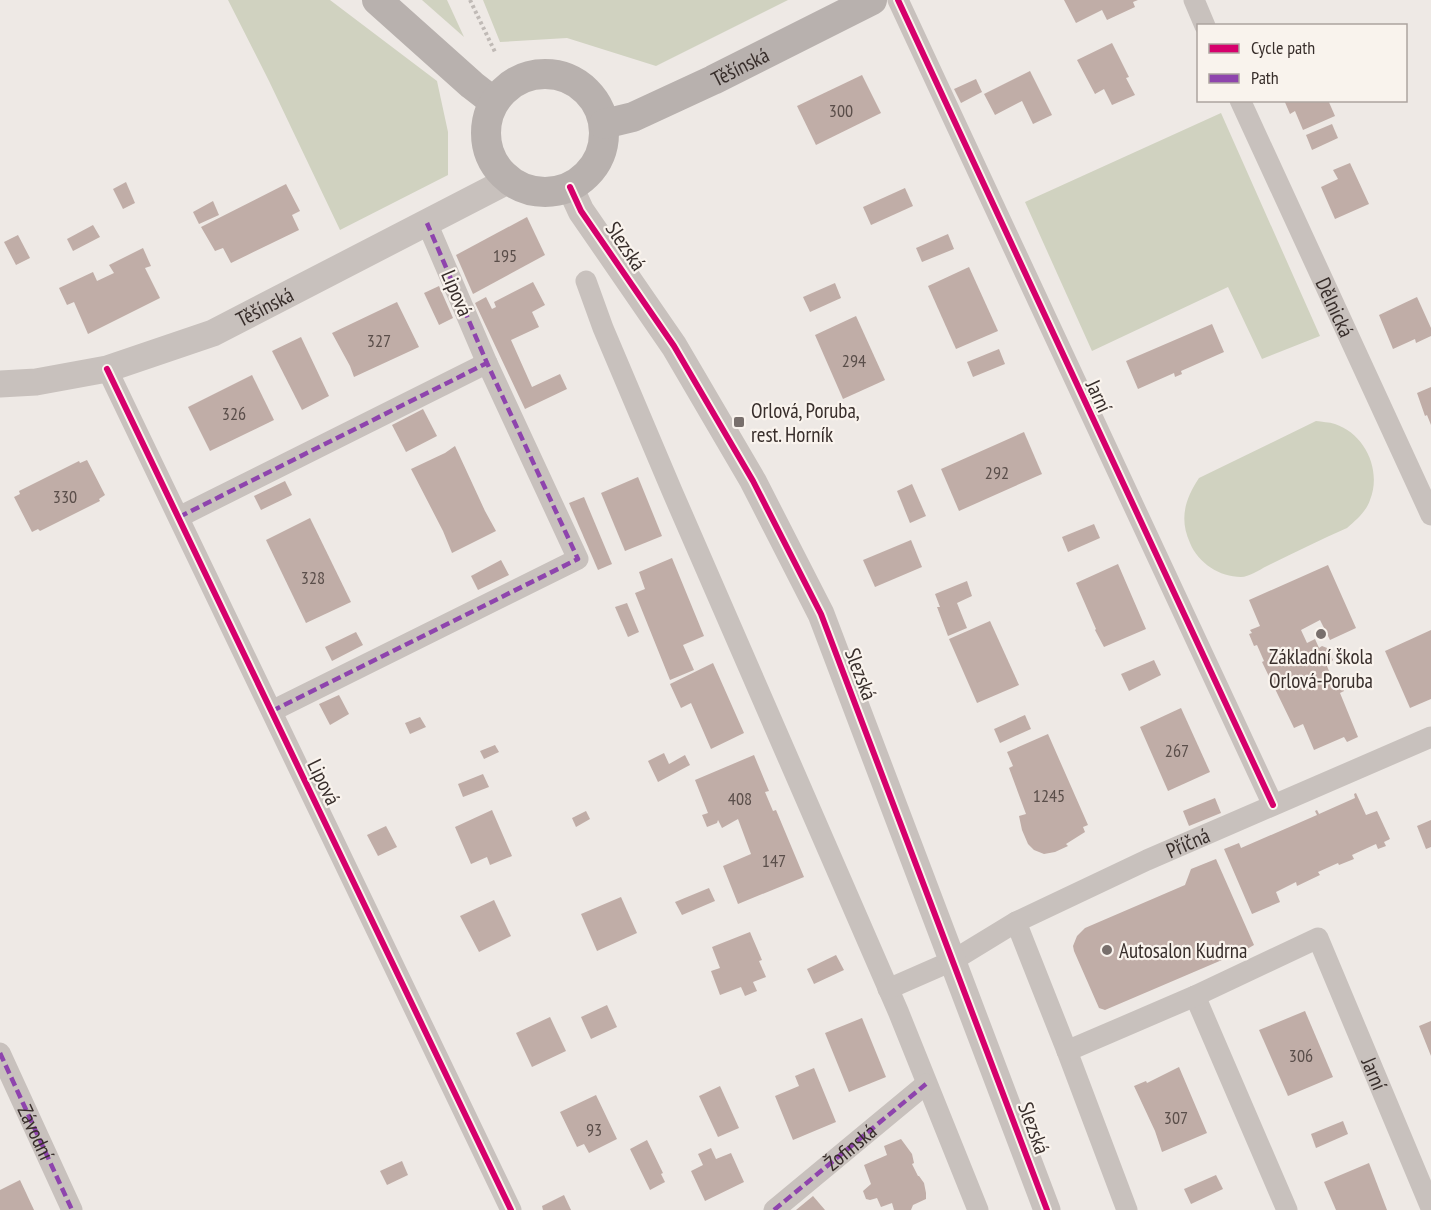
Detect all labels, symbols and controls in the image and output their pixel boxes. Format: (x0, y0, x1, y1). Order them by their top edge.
legend (1197, 24, 1407, 102)
text: Cycle path (1251, 36, 1315, 59)
street label: Těšínská (707, 41, 773, 92)
text: Path (1251, 66, 1279, 89)
house number: 300 (829, 99, 853, 122)
street label: Slezská (600, 216, 652, 276)
house number: 195 (493, 244, 517, 267)
street label: Lipová (435, 266, 479, 320)
street label: Dělnická (1310, 273, 1361, 341)
street label: Těšínská (231, 280, 298, 332)
house number: 327 (367, 329, 391, 352)
house number: 294 (842, 349, 866, 372)
street label: Jarní (1079, 374, 1118, 417)
place label: Orlová, Poruba, rest. Horník (751, 397, 860, 448)
house number: 326 (222, 402, 246, 425)
marker: Orlová, Poruba, rest. Horník (732, 415, 746, 429)
house number: 292 (985, 461, 1009, 484)
house number: 330 (53, 485, 77, 508)
house number: 328 (301, 566, 325, 589)
marker: Základní škola Orlová-Poruba (1314, 627, 1328, 641)
place label: Základní škola Orlová-Poruba (1269, 643, 1373, 694)
street label: Slezská (839, 644, 883, 704)
house number: 267 (1165, 739, 1189, 762)
street label: Lipová (301, 755, 347, 809)
house number: 1245 (1033, 784, 1065, 807)
house number: 408 (728, 787, 752, 810)
street label: Příčná (1162, 821, 1214, 864)
house number: 147 (762, 849, 786, 872)
place label: Autosalon Kudrna (1119, 937, 1247, 964)
marker: Autosalon Kudrna (1100, 943, 1114, 957)
house number: 306 (1289, 1044, 1313, 1067)
street label: Jarní (1355, 1052, 1394, 1094)
street label: Slezská (1012, 1098, 1056, 1158)
street label: Závodní (12, 1100, 61, 1164)
house number: 307 (1164, 1106, 1188, 1129)
street label: Žofinská (819, 1117, 882, 1176)
house number: 93 (586, 1118, 602, 1141)

